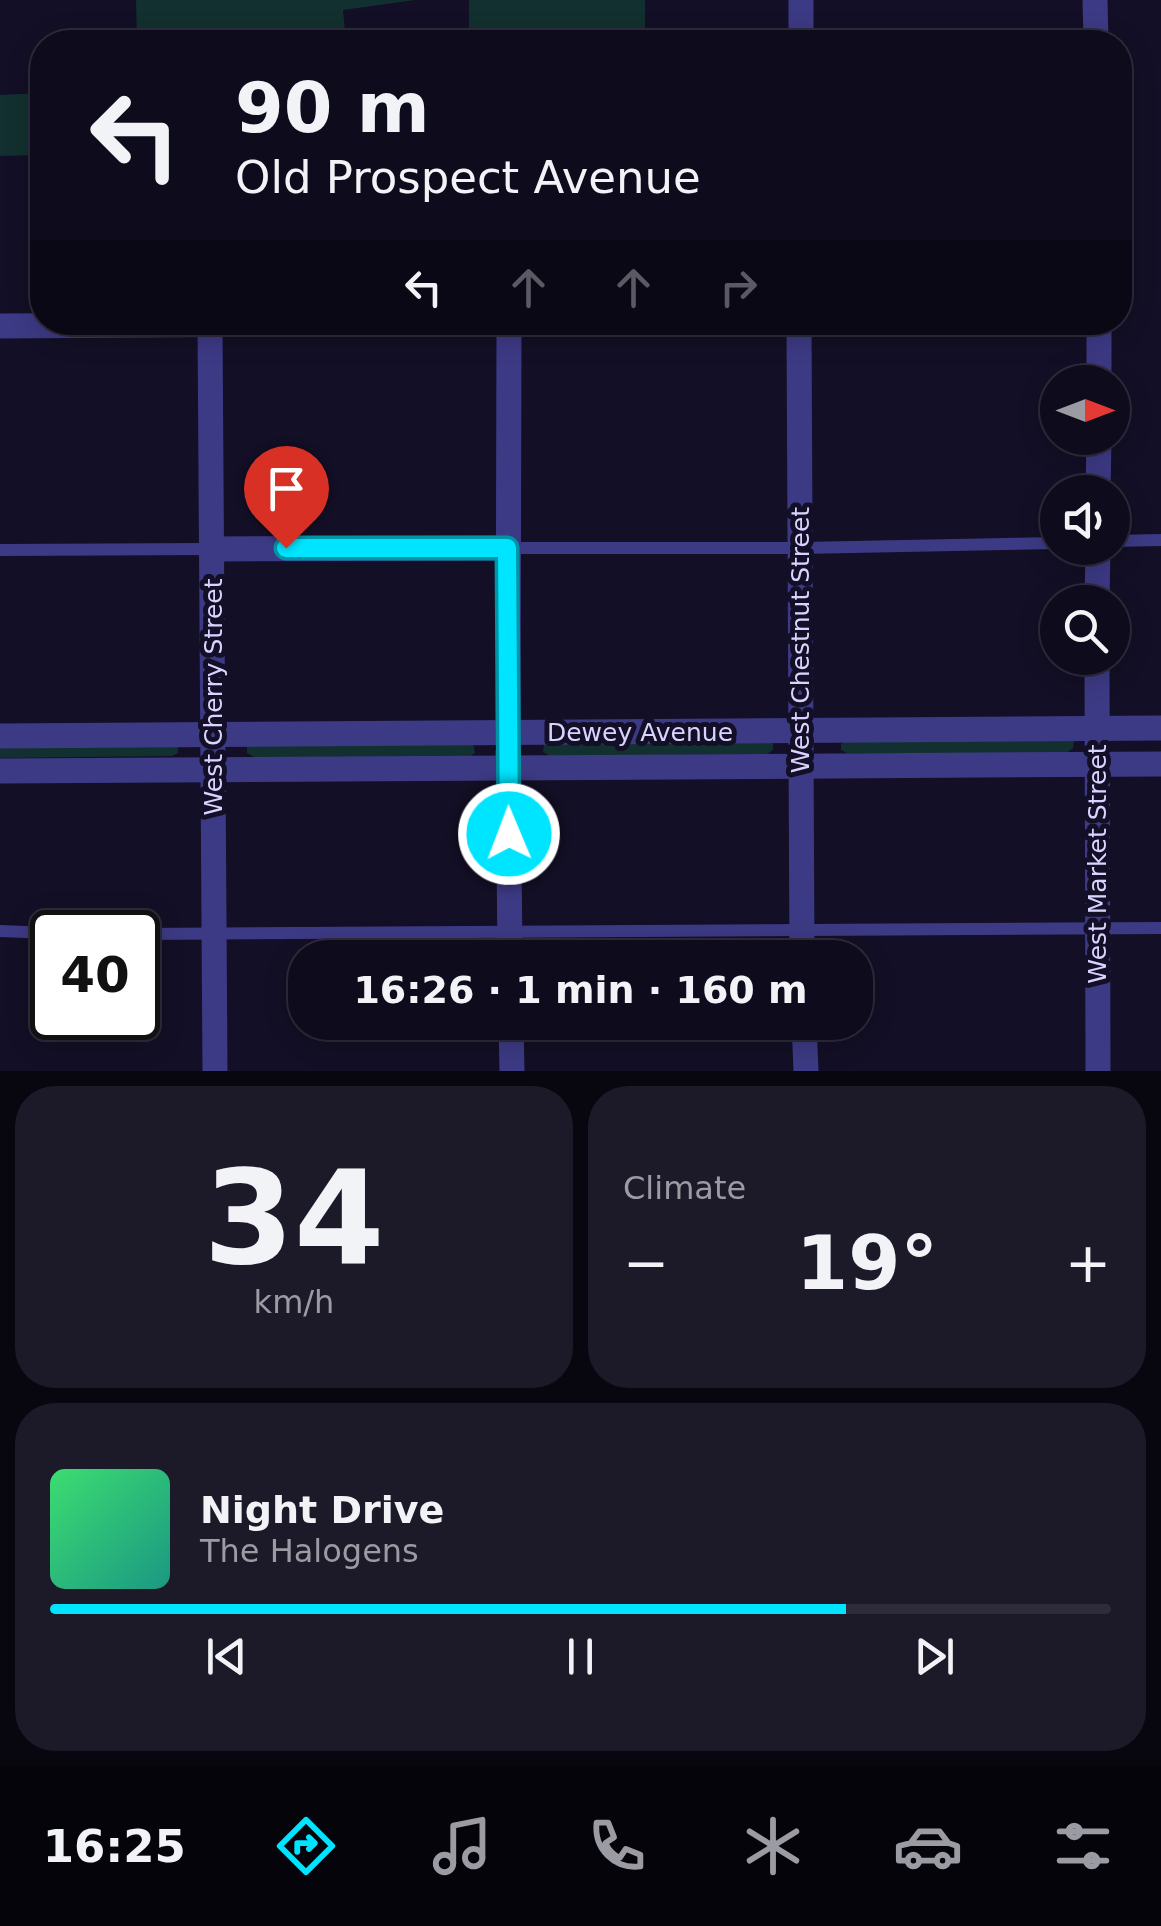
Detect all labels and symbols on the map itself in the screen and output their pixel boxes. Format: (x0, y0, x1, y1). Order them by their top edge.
north arrow (1040, 365, 1130, 455)
pin (244, 446, 329, 549)
street label: West Chestnut Street (786, 507, 815, 773)
street label: West Cherry Street (199, 578, 228, 815)
street label: Dewey Avenue (547, 718, 733, 747)
street label: West Market Street (1083, 744, 1112, 984)
position arrow (457, 782, 561, 886)
speed limit sign: 40 (30, 910, 160, 1040)

